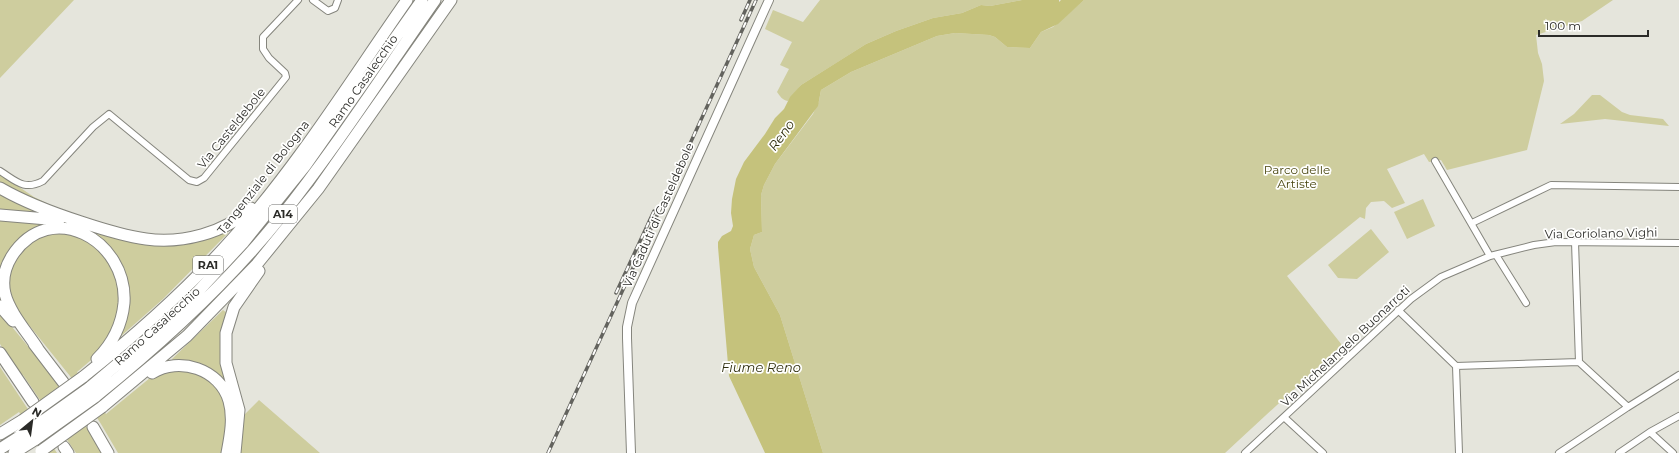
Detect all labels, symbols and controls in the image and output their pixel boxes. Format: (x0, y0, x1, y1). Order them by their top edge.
scale bar (1539, 12, 1648, 38)
text: 100 m (1545, 18, 1581, 33)
street label: Ramo Casalecchio (325, 32, 401, 130)
street label: Via Casteldebole (194, 85, 268, 171)
water label: Reno (764, 116, 798, 154)
street label: Tangenziale di Bologna (214, 117, 312, 237)
street label: Via Caduti di Casteldebole (619, 140, 697, 290)
park label: Parco delle Artiste (1264, 162, 1330, 191)
road number: A14 (269, 205, 297, 223)
street label: Via Coriolano Vighi (1544, 225, 1658, 241)
road number: RA1 (193, 256, 223, 274)
street label: Via Michelangelo Buonarroti (1277, 282, 1413, 410)
street label: Ramo Casalecchio (111, 284, 203, 368)
water label: Fiume Reno (721, 359, 801, 375)
north arrow (12, 401, 52, 441)
text: N (30, 404, 44, 421)

